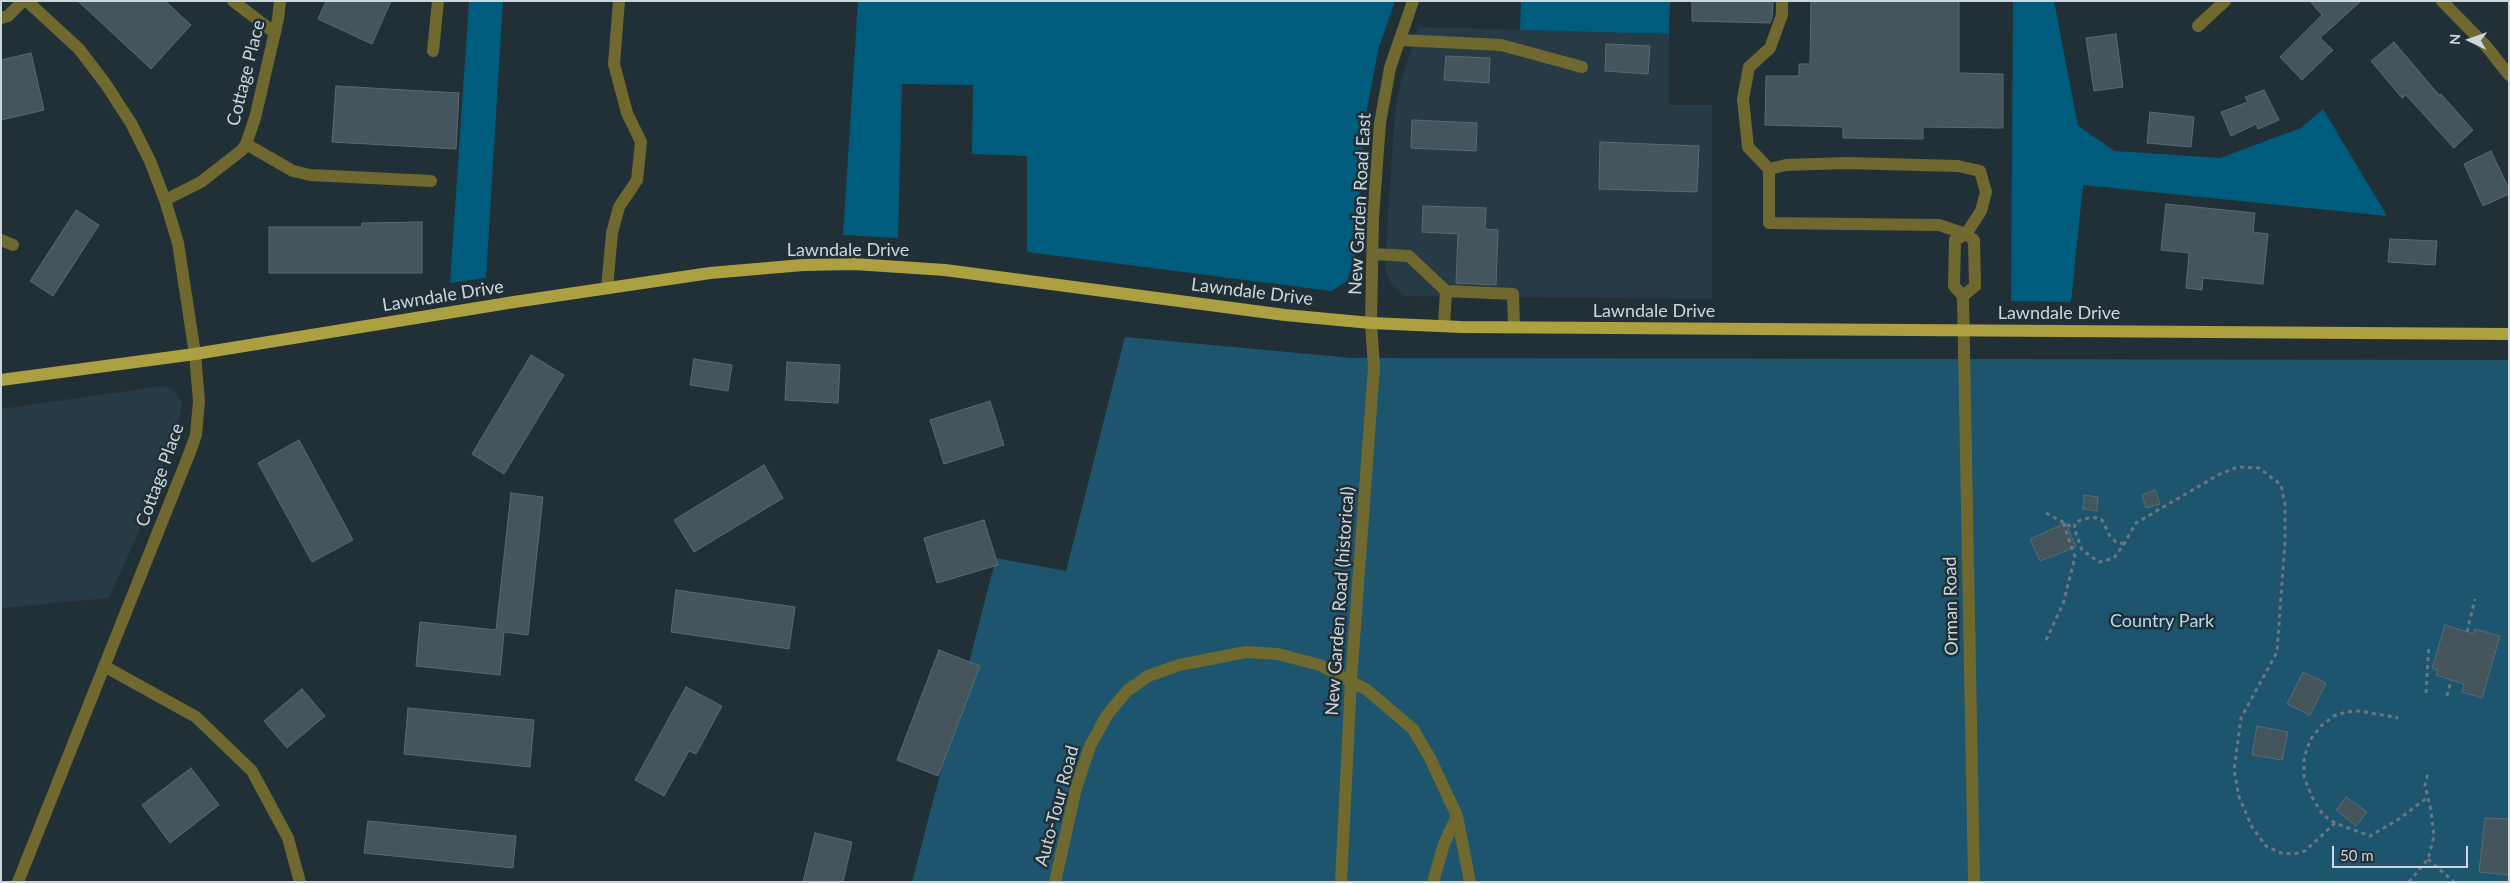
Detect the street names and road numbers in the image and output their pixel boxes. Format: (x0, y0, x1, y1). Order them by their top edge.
street label: Cottage Place (222, 18, 270, 128)
street label: New Garden Road East (1344, 113, 1376, 295)
street label: Lawndale Drive (787, 239, 909, 261)
street label: Lawndale Drive (1190, 274, 1314, 310)
street label: Lawndale Drive (381, 276, 505, 316)
street label: Lawndale Drive (1593, 300, 1715, 322)
street label: Lawndale Drive (1998, 302, 2120, 324)
street label: Cottage Place (131, 420, 189, 530)
street label: New Garden Road (historical) (1321, 486, 1359, 716)
street label: Orman Road (1939, 556, 1963, 656)
street label: Auto-Tour Road (1031, 743, 1083, 869)

